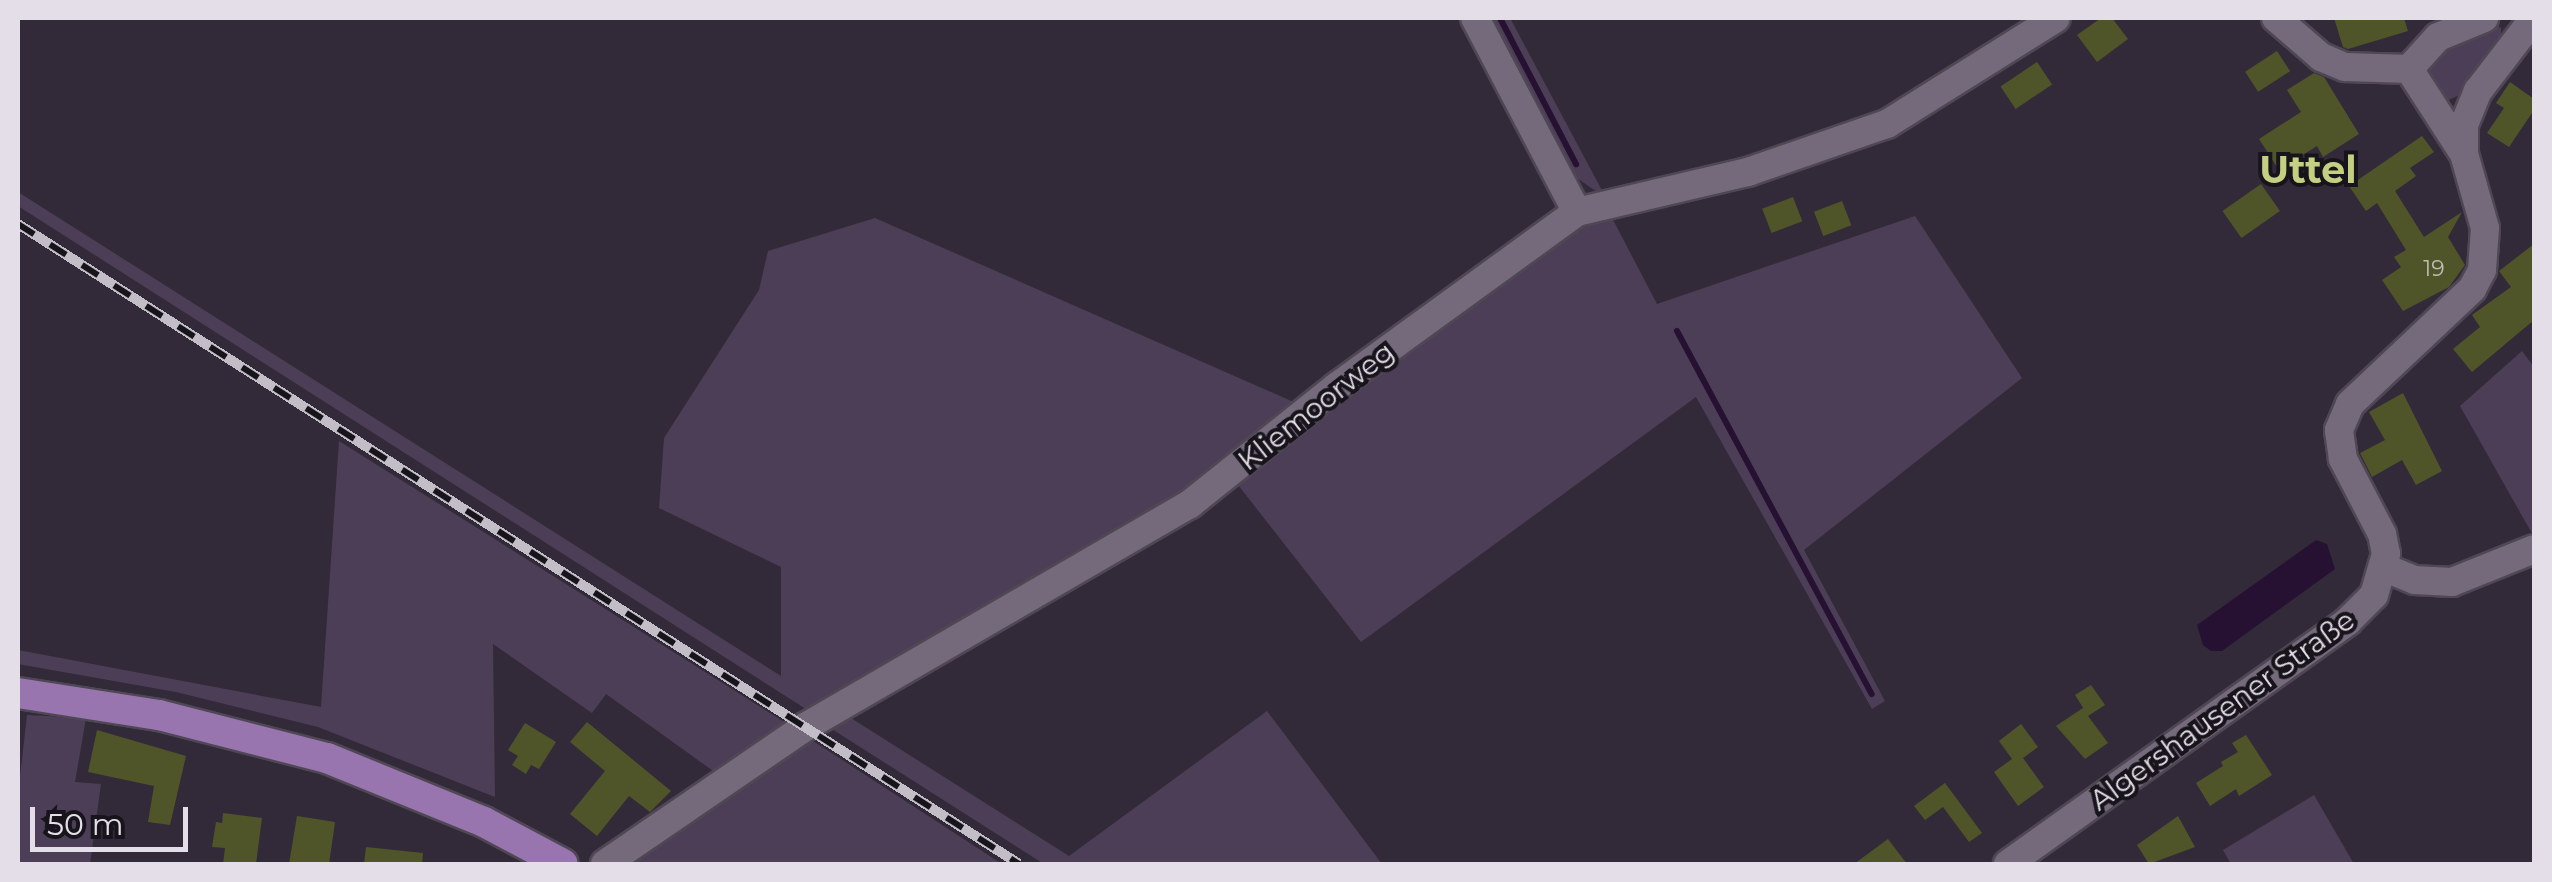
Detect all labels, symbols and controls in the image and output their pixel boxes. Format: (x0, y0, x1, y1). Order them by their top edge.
district label: Uttel (2259, 147, 2357, 193)
house number: 19 (2423, 256, 2445, 282)
street label: Kliemoorweg (1231, 335, 1401, 477)
street label: Algershausener Straße (2083, 603, 2361, 817)
scale bar (35, 787, 192, 849)
text: 50 m (47, 806, 124, 843)

